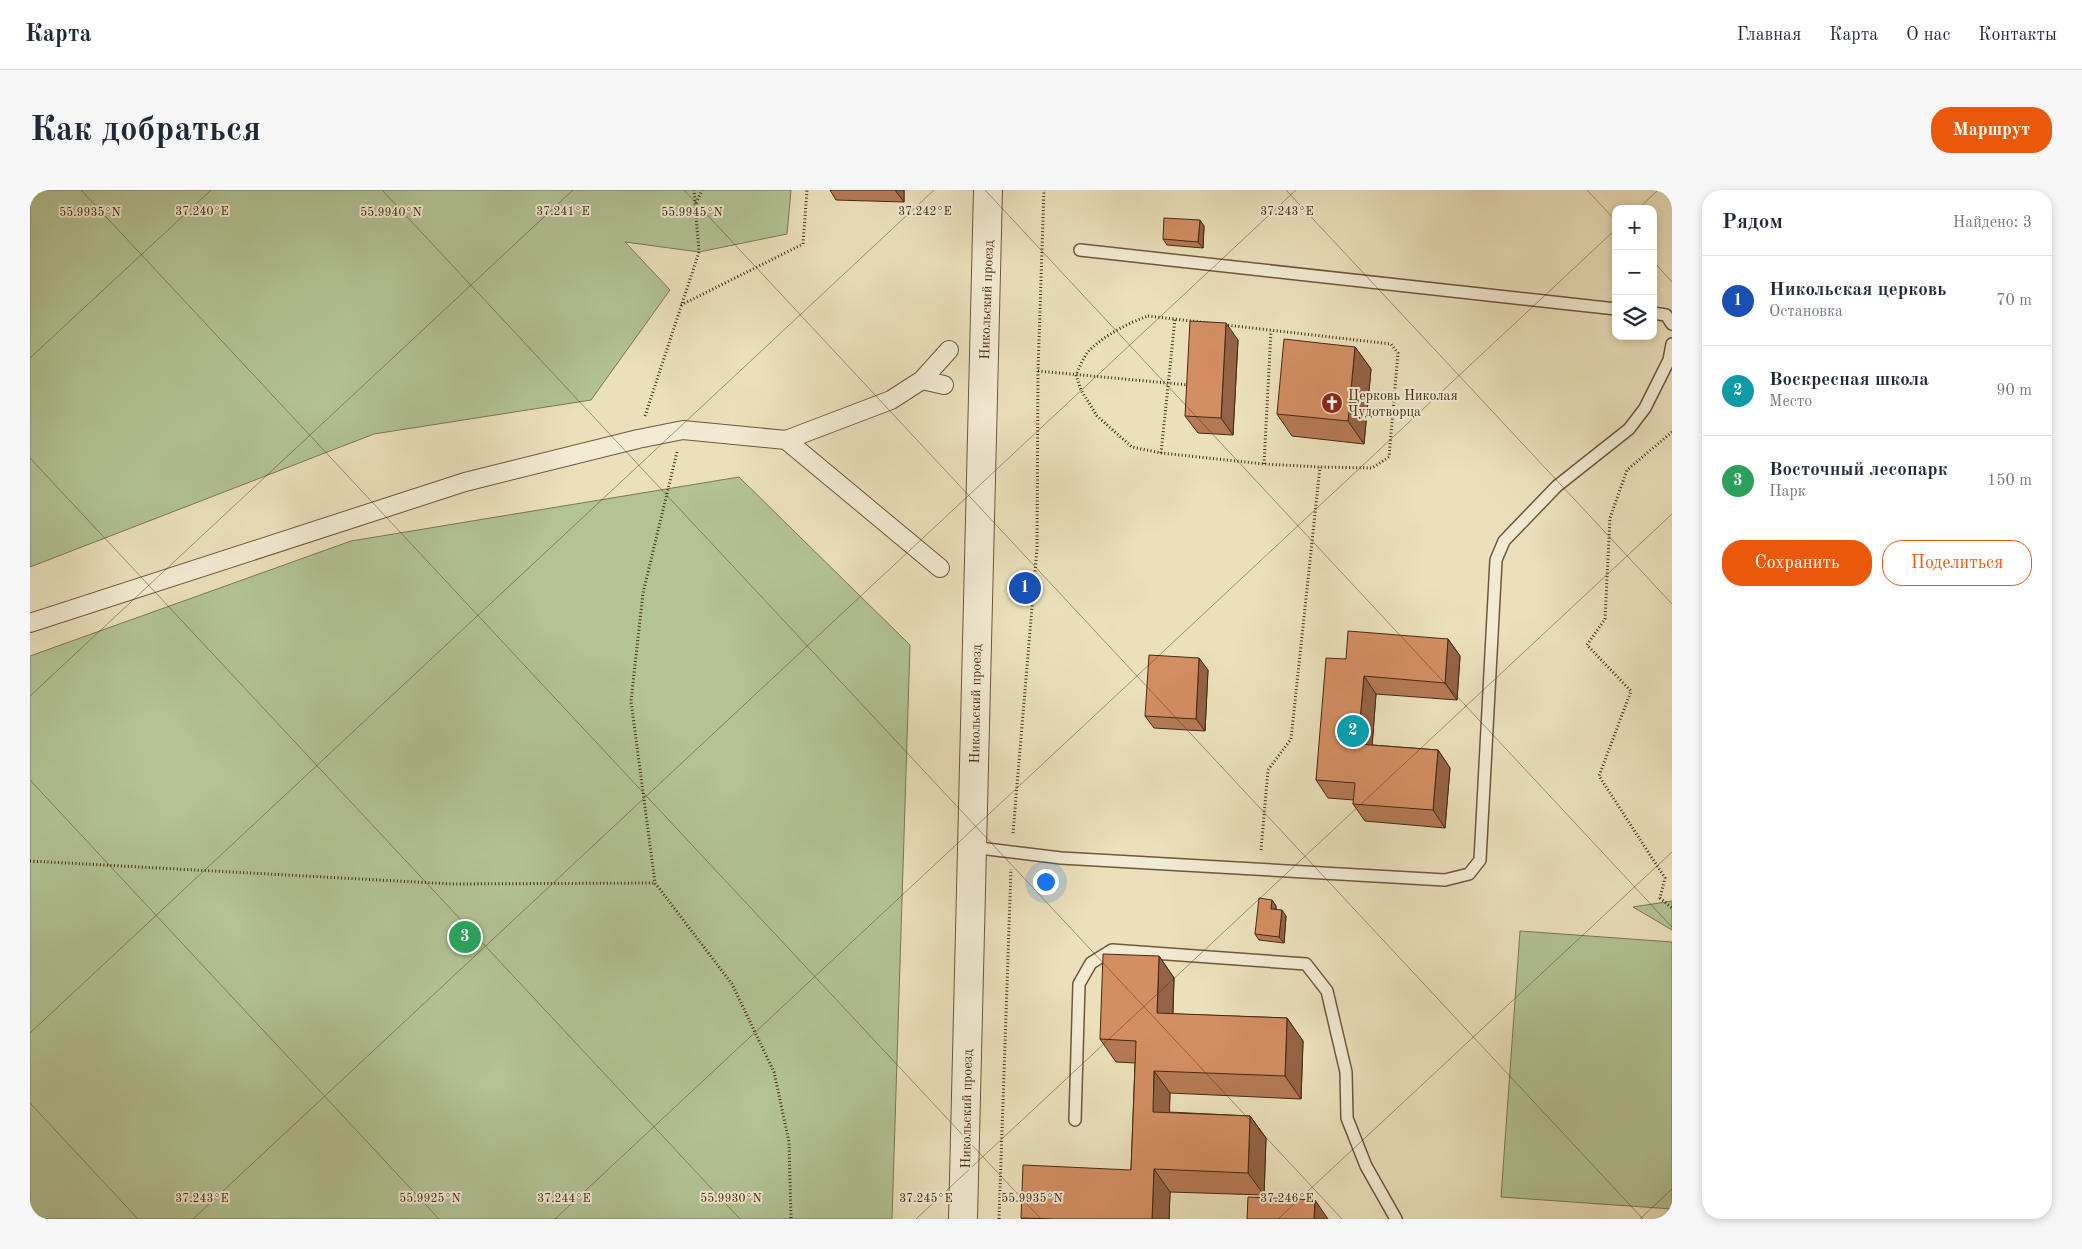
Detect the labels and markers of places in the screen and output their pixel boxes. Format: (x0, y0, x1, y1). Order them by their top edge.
place label: Церковь Николая Чудотворца (1348, 389, 1458, 419)
church icon: Церковь Николая Чудотворца (1320, 391, 1344, 415)
pin: 1 (1009, 569, 1041, 607)
pin: 2 (1337, 712, 1369, 750)
pin: 3 (449, 918, 481, 956)

